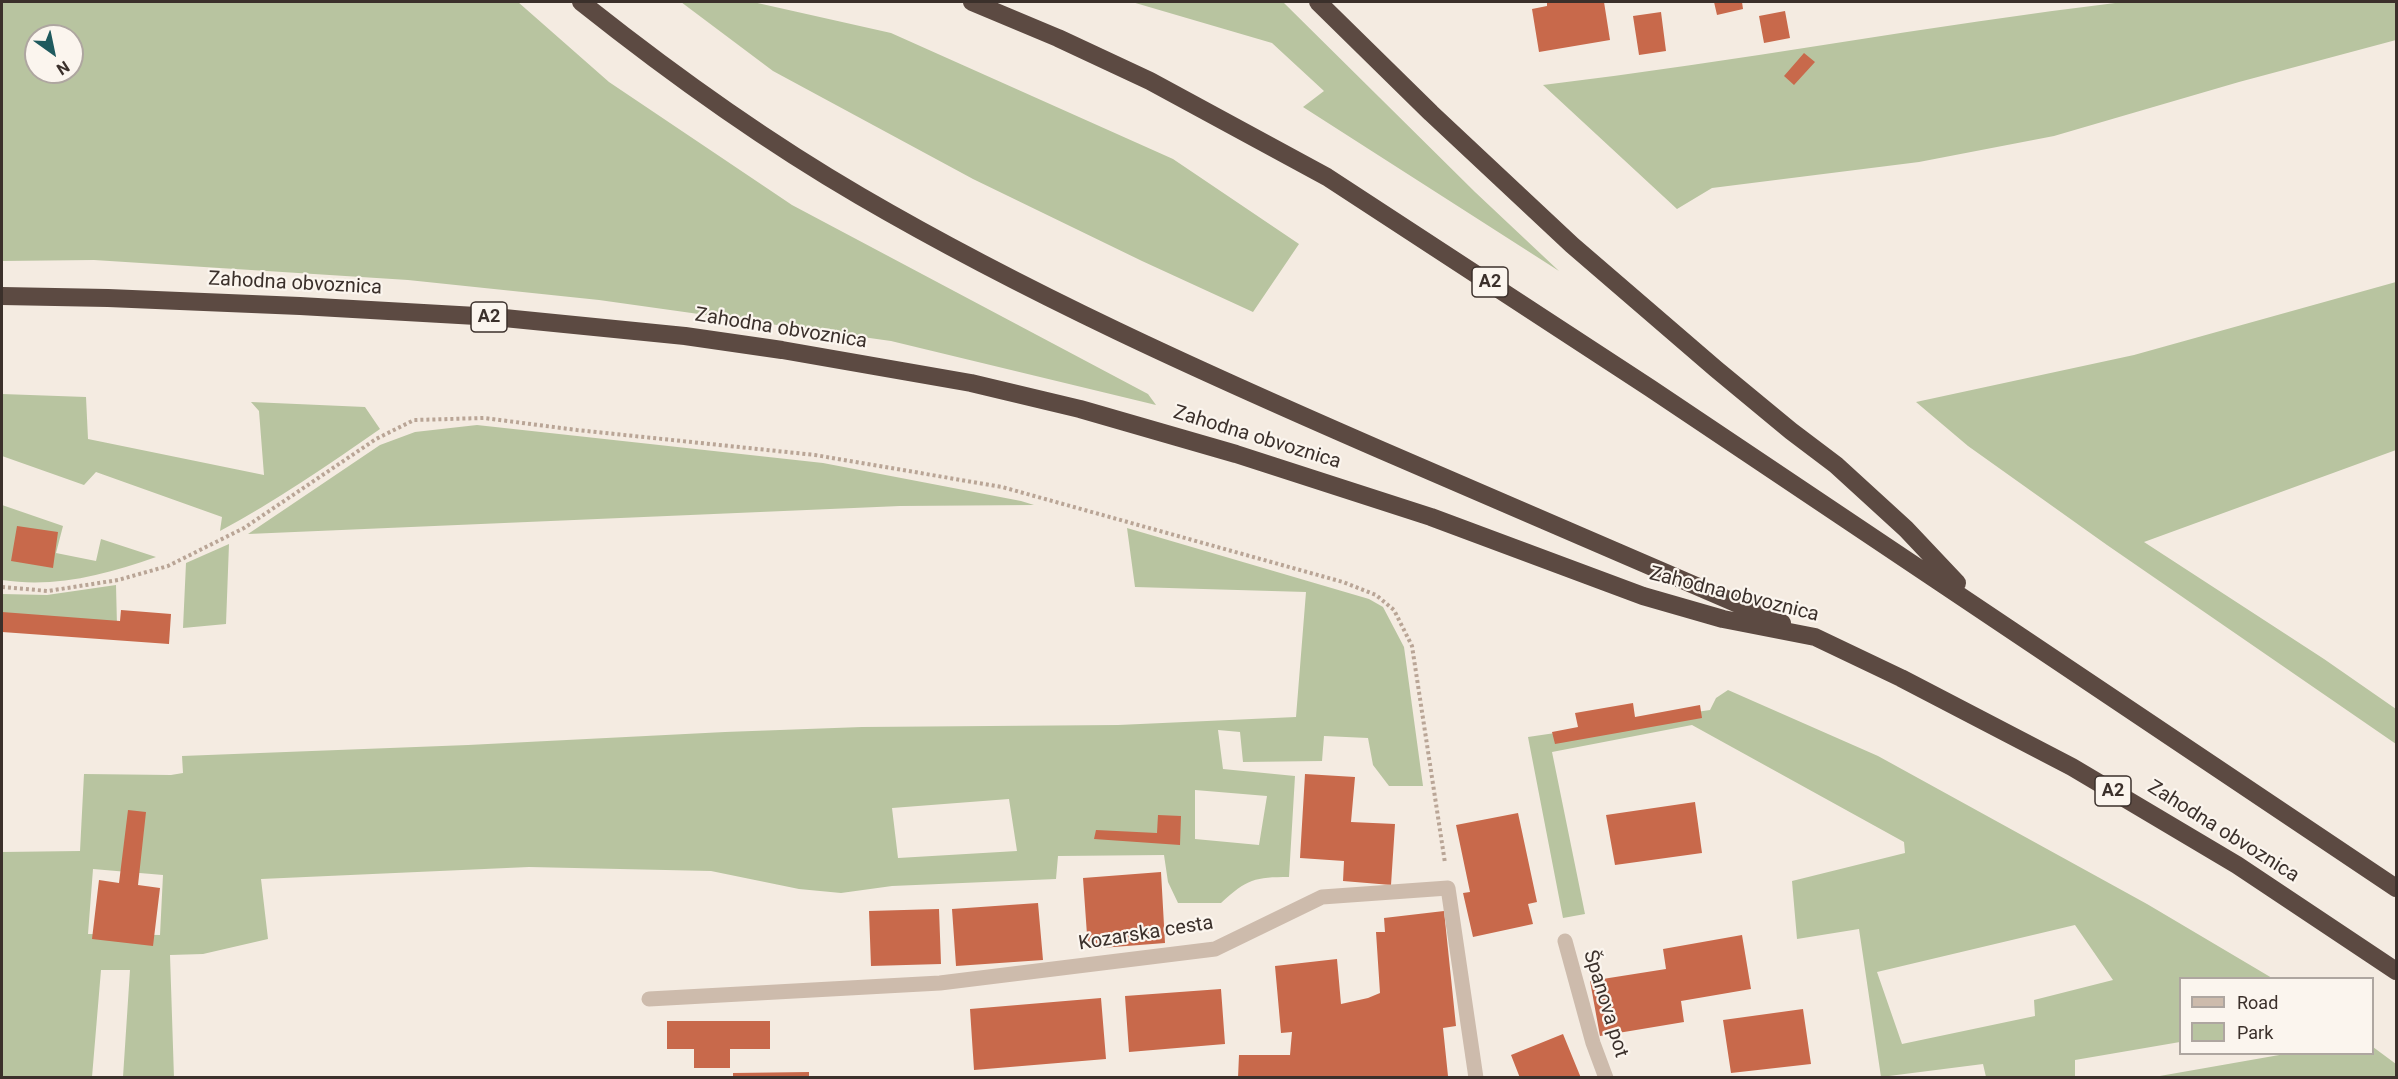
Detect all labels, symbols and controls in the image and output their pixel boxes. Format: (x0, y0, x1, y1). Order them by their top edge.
north arrow (24, 24, 84, 84)
text: N (53, 57, 73, 79)
street label: Zahodna obvoznica (208, 267, 382, 301)
road number: A2 (1472, 267, 1508, 297)
road number: A2 (471, 302, 507, 332)
street label: Zahodna obvoznica (693, 304, 869, 354)
street label: Zahodna obvoznica (1170, 401, 1344, 475)
street label: Zahodna obvoznica (1647, 562, 1821, 628)
road number: A2 (2095, 776, 2131, 806)
street label: Zahodna obvoznica (2143, 776, 2303, 888)
street label: Kozarska cesta (1077, 911, 1215, 957)
street label: Španova pot (1577, 947, 1633, 1061)
legend (2179, 977, 2374, 1055)
text: Road (2237, 992, 2278, 1013)
text: Park (2237, 1022, 2273, 1043)

